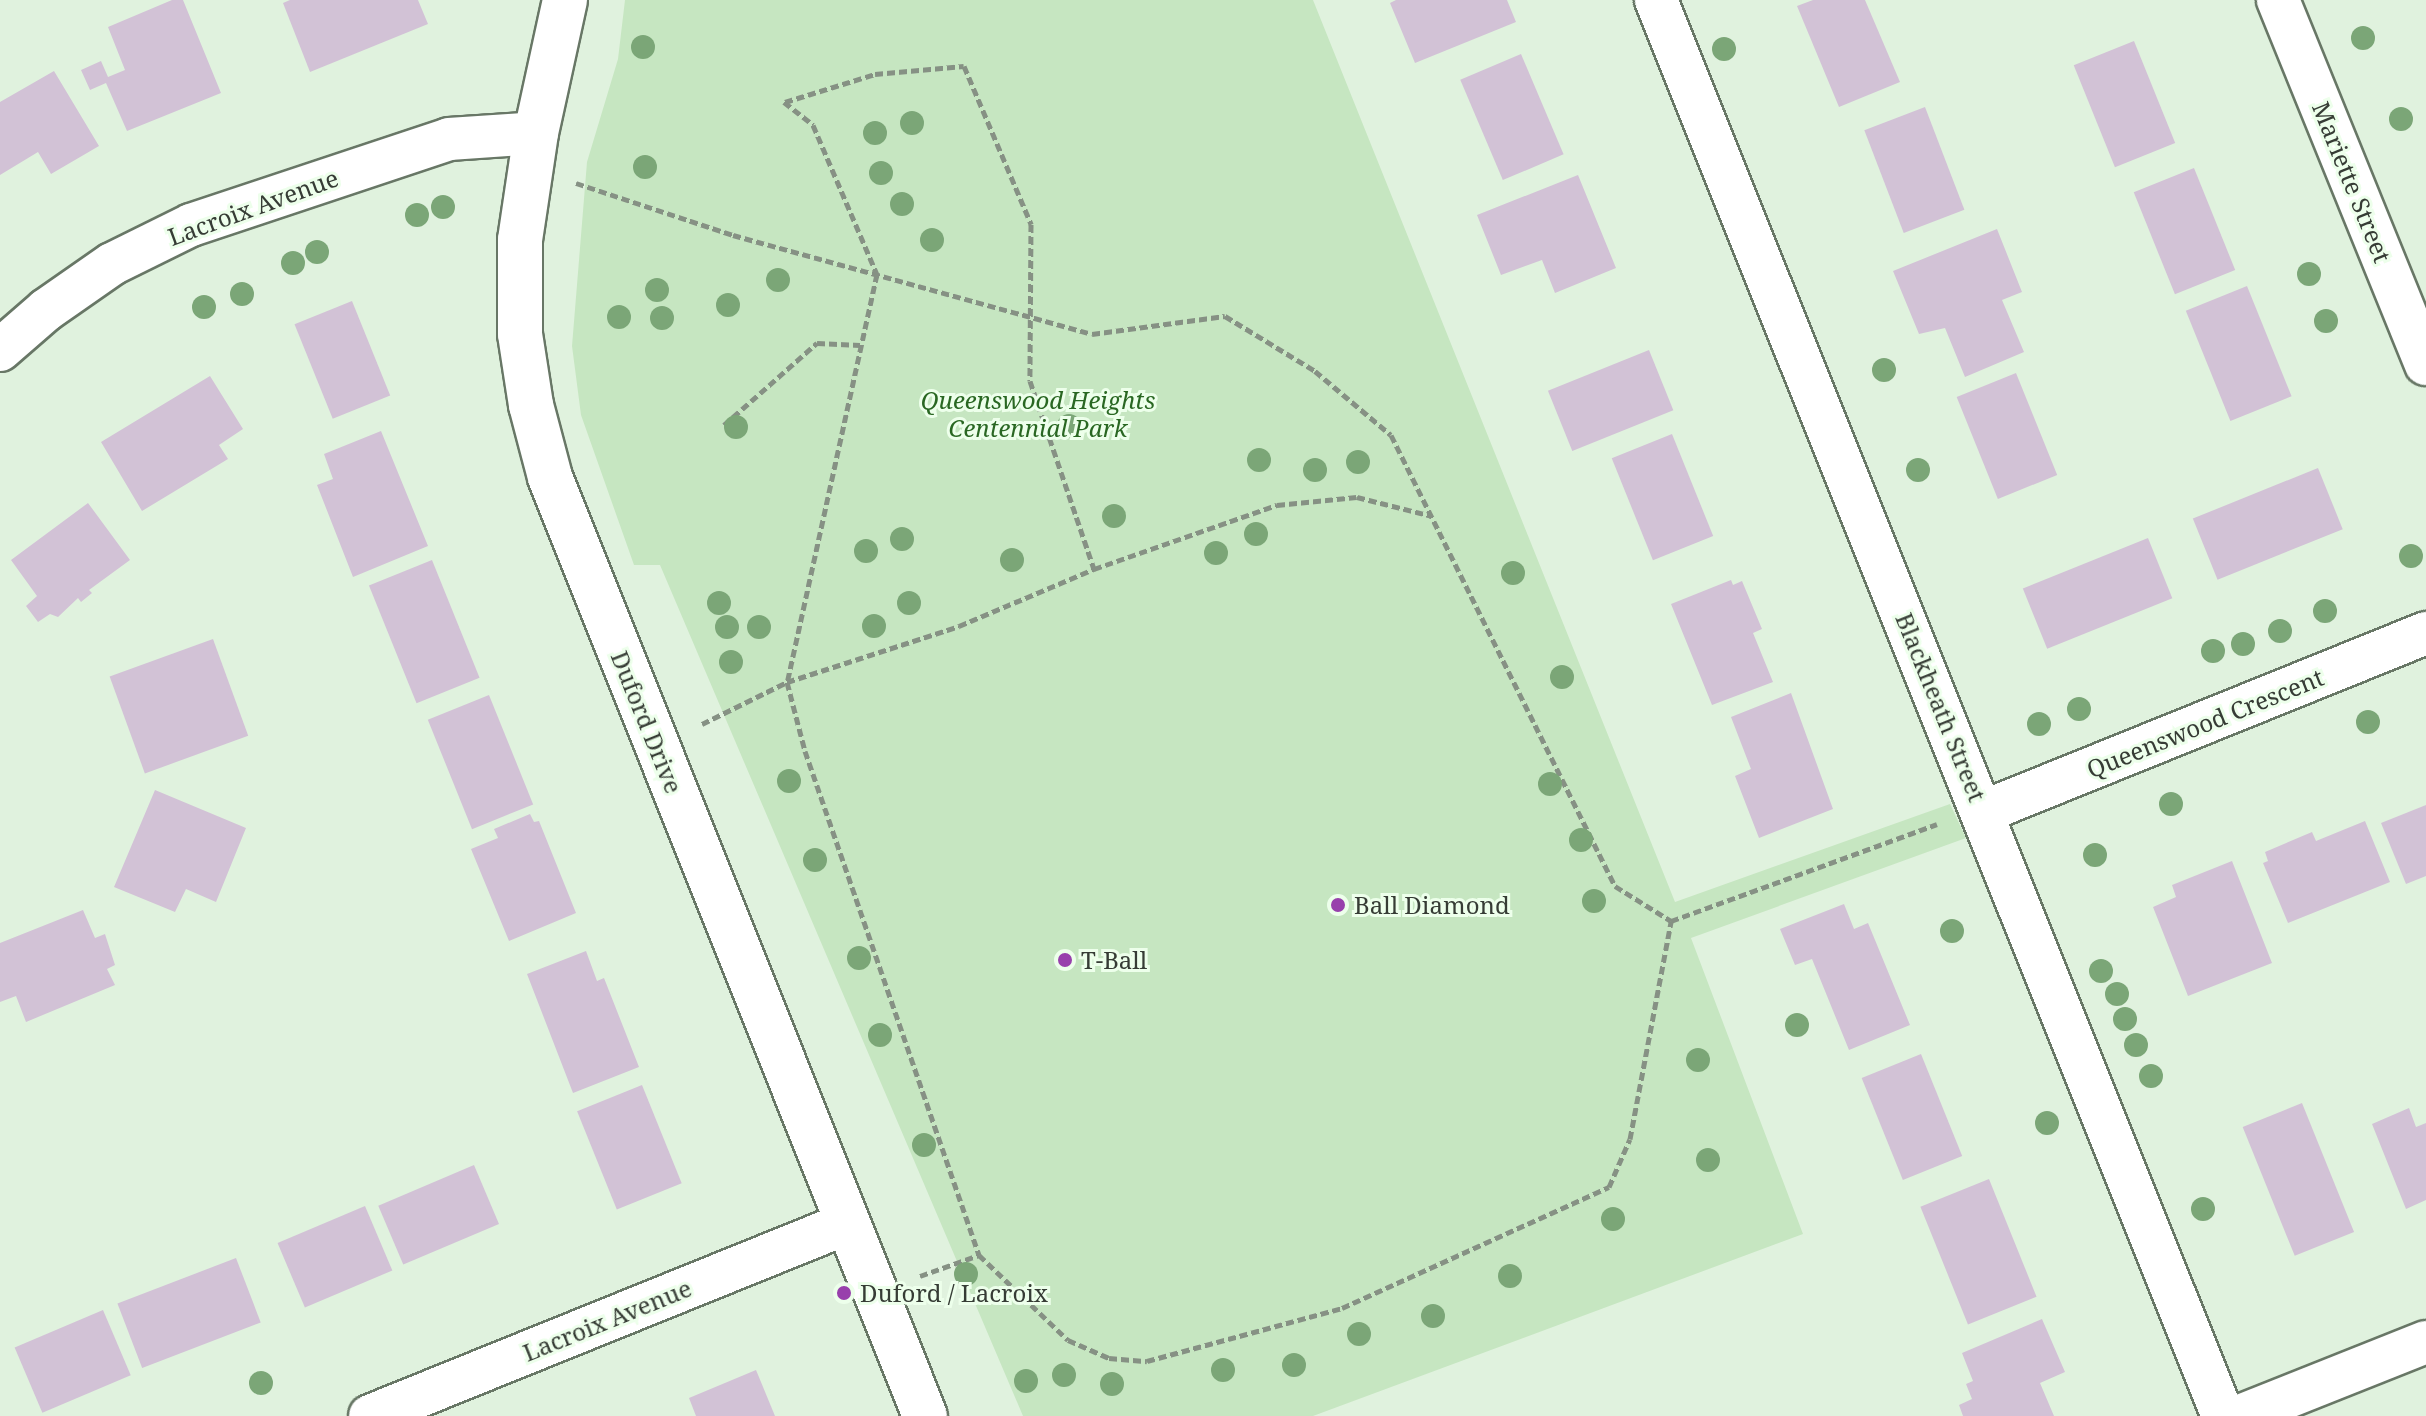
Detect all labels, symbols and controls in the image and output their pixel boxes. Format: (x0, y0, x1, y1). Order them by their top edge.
street label: Mariette Street (2307, 97, 2397, 267)
street label: Lacroix Avenue (164, 163, 342, 251)
park label: Queenswood Heights Centennial Park (921, 386, 1155, 442)
street label: Blackheath Street (1890, 608, 1992, 806)
street label: Duford Drive (605, 647, 689, 797)
street label: Queenswood Crescent (2082, 662, 2328, 784)
place label: Ball Diamond (1354, 891, 1510, 919)
marker: Ball Diamond (1329, 896, 1347, 914)
place label: T-Ball (1081, 946, 1147, 974)
marker: T-Ball (1056, 951, 1074, 969)
street label: Lacroix Avenue (519, 1273, 695, 1367)
place label: Duford / Lacroix (860, 1279, 1048, 1307)
marker: Duford / Lacroix (835, 1284, 853, 1302)

